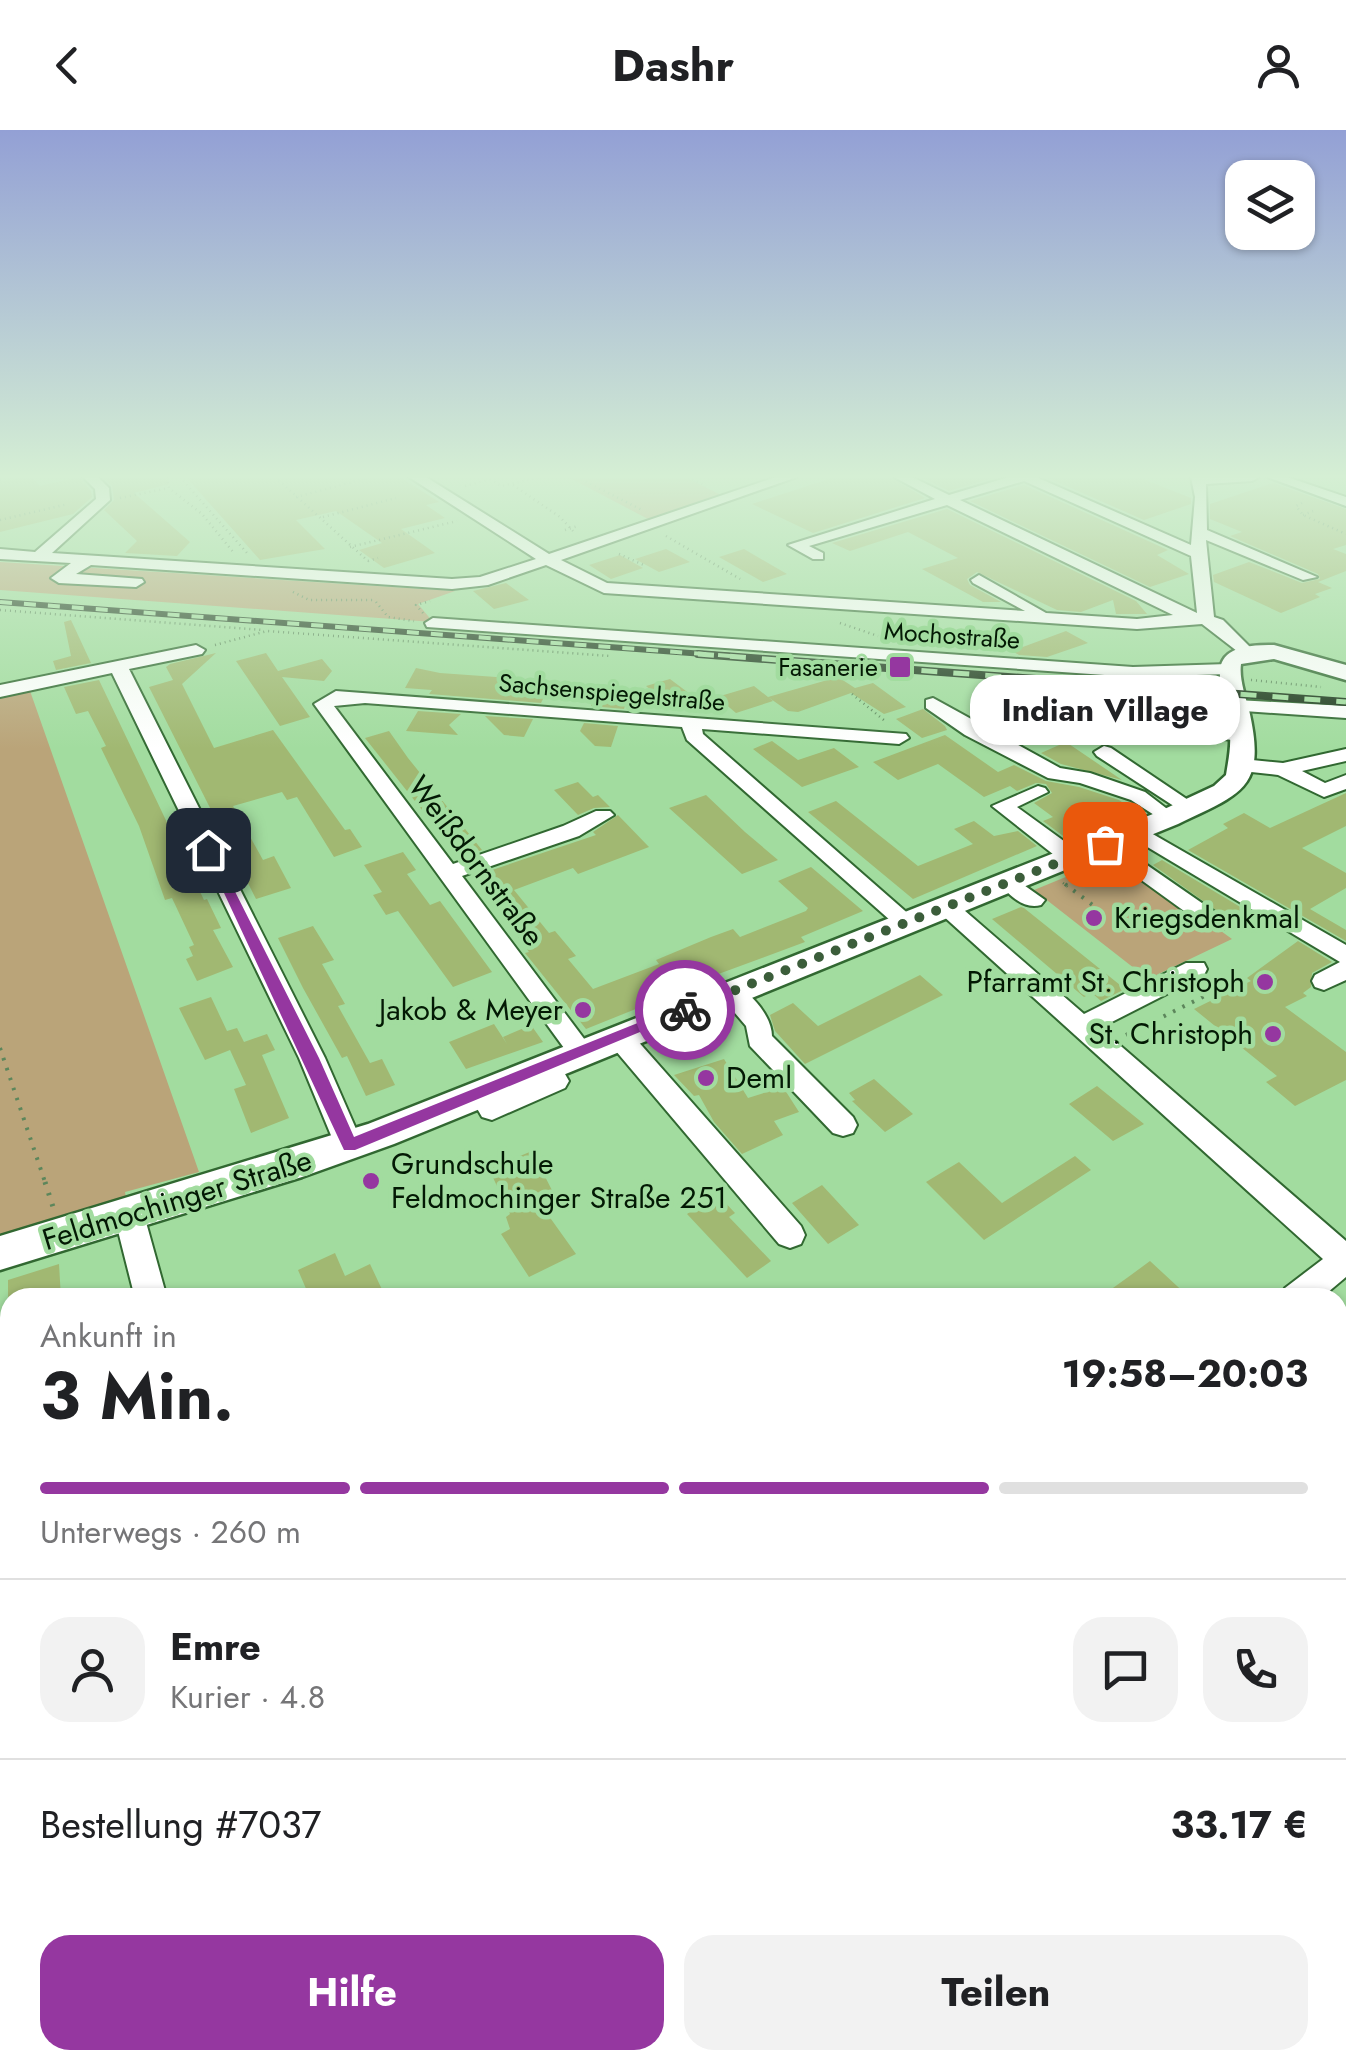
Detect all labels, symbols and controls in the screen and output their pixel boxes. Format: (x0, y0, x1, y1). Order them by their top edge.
text: Dashr (612, 33, 734, 98)
icon: back (40, 38, 95, 93)
icon: person (1251, 38, 1306, 93)
map controls (1225, 160, 1315, 250)
button: layers (1225, 160, 1315, 250)
street label: Mochostraße (883, 612, 1021, 658)
place label: Fasanerie (778, 649, 878, 685)
marker: Fasanerie (887, 654, 913, 680)
street label: Sachsenspiegelstraße (497, 664, 727, 720)
callout: Indian Village (970, 674, 1240, 744)
text: Indian Village (1001, 687, 1209, 733)
street label: Weißdornstraße (398, 767, 555, 955)
pin (1063, 802, 1148, 887)
pin (166, 808, 251, 893)
icon: bag (1078, 817, 1133, 872)
icon: home (181, 823, 236, 878)
place label: Kriegsdenkmal (1114, 896, 1300, 939)
marker: Kriegsdenkmal (1083, 907, 1105, 929)
courier (635, 960, 735, 1060)
place label: Pfarramt St. Christoph (966, 960, 1245, 1003)
marker: Pfarramt St. Christoph (1254, 971, 1276, 993)
icon: bike (658, 983, 713, 1038)
place label: Jakob & Meyer (375, 988, 564, 1031)
marker: Jakob & Meyer (572, 999, 594, 1021)
place label: St. Christoph (1088, 1012, 1253, 1055)
marker: St. Christoph (1262, 1023, 1284, 1045)
place label: Deml (726, 1056, 792, 1099)
marker: Deml (695, 1067, 717, 1089)
street label: Feldmochinger Straße (37, 1138, 317, 1261)
place label: Grundschule Feldmochinger Straße 251 (391, 1142, 727, 1219)
marker: Grundschule Feldmochinger Straße 251 (360, 1170, 382, 1192)
text: Ankunft in (40, 1313, 177, 1359)
text: 19:58–20:03 (1062, 1346, 1308, 1401)
text: 3 Min. (40, 1349, 234, 1443)
text: Unterwegs · 260 m (40, 1509, 301, 1555)
button: person (40, 1617, 145, 1722)
button: chat (1073, 1617, 1178, 1722)
button: phone (1203, 1617, 1308, 1722)
text: Emre (170, 1619, 261, 1674)
text: Kurier · 4.8 (170, 1674, 325, 1720)
text: Bestellung #7037 (40, 1797, 321, 1852)
text: 33.17 € (1171, 1797, 1308, 1852)
button: Hilfe (40, 1935, 664, 2050)
button: Teilen (684, 1935, 1308, 2050)

